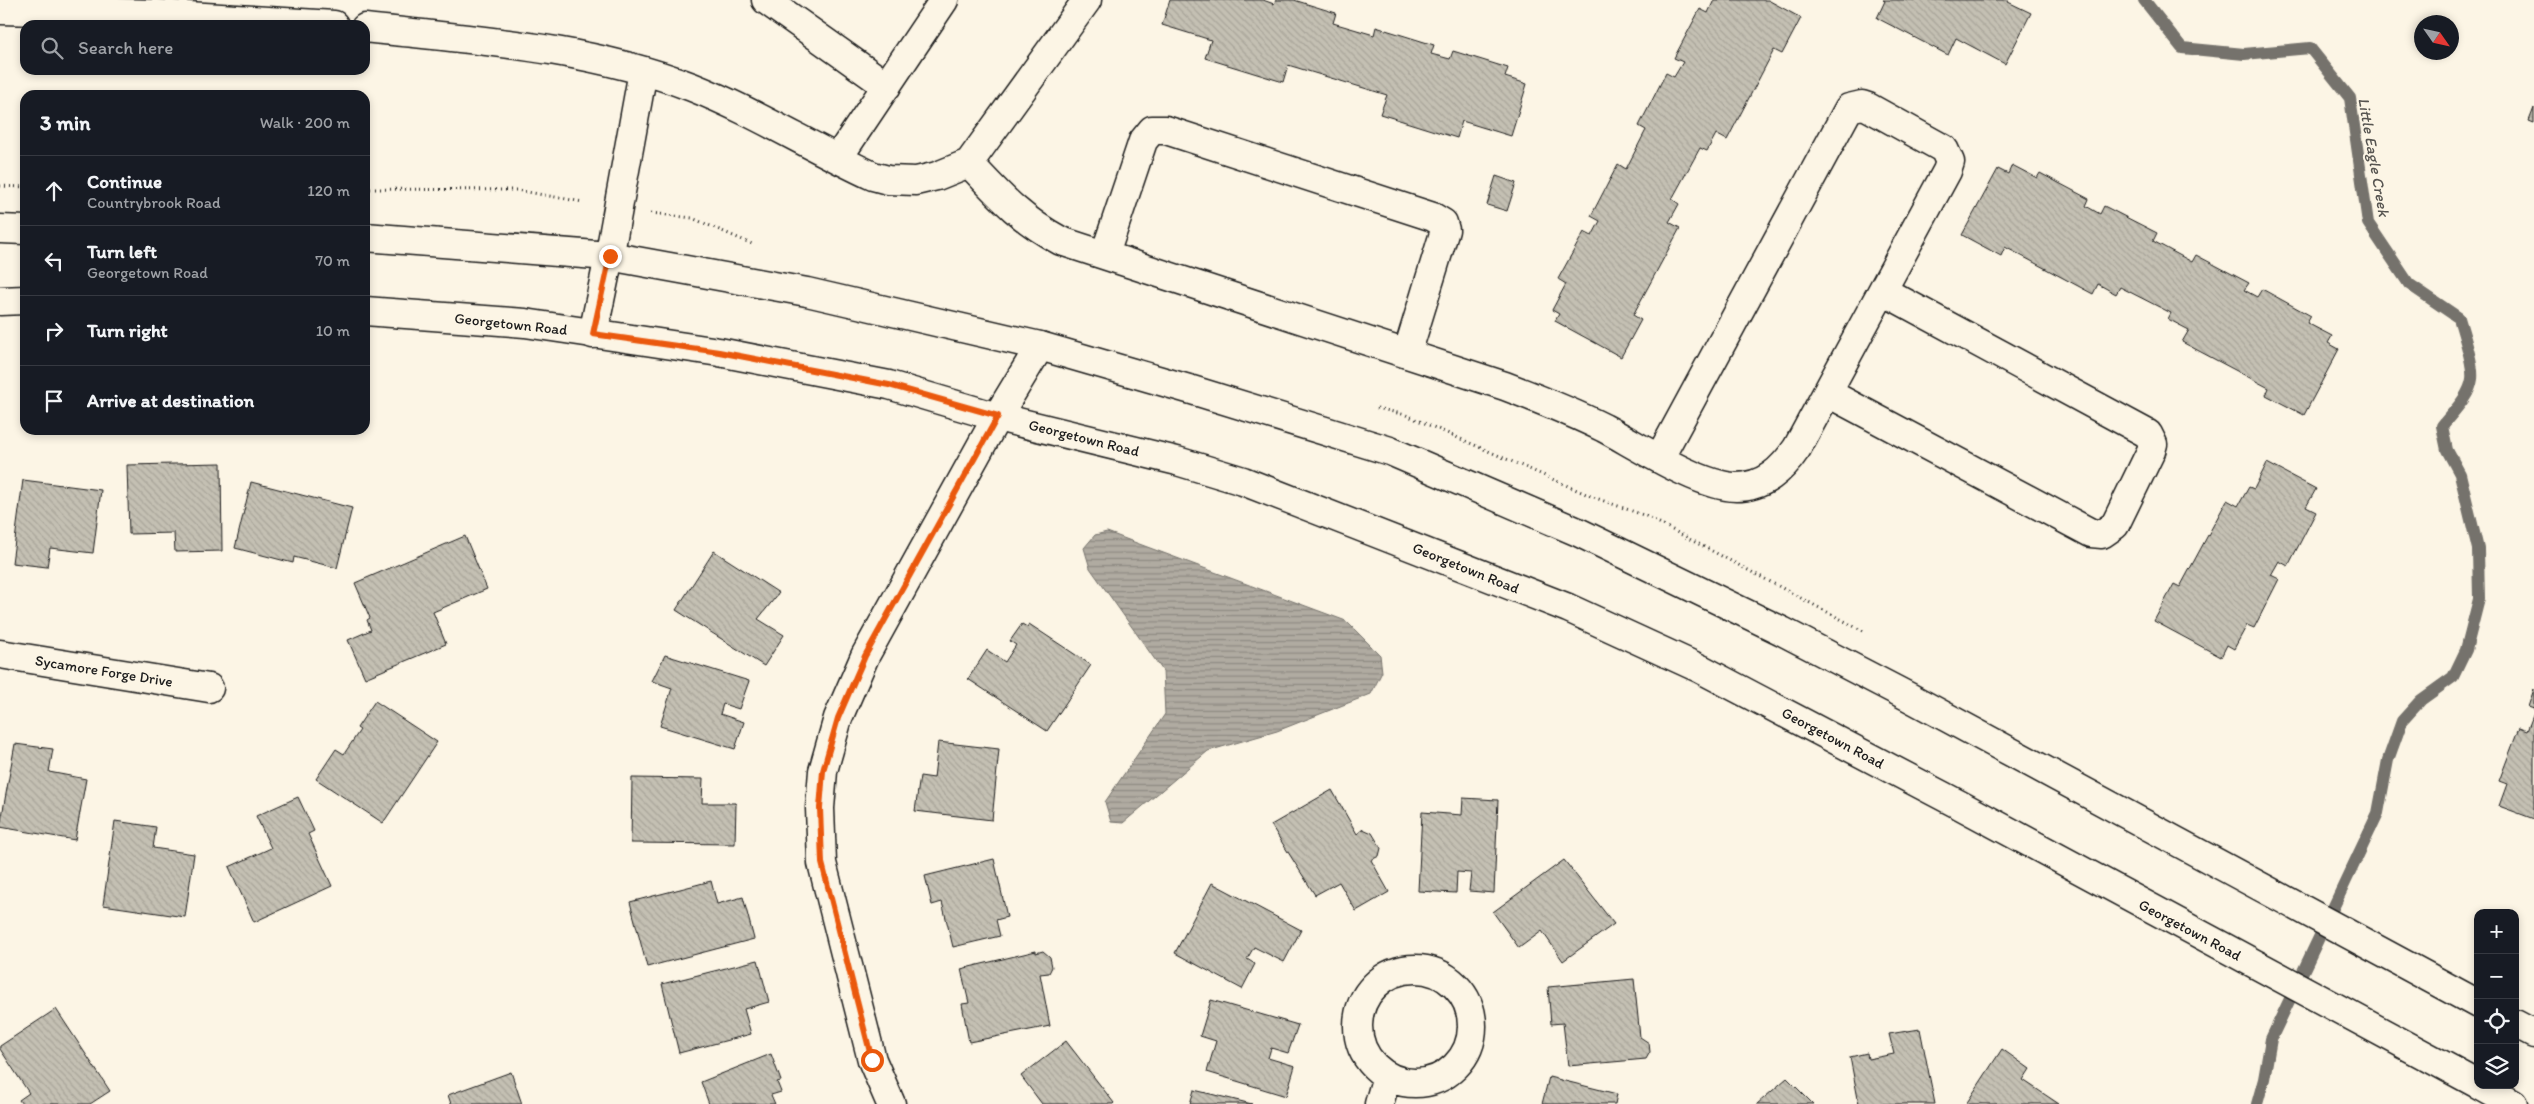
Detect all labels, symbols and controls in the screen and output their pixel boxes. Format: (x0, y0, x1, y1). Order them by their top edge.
north arrow (2414, 15, 2459, 60)
search box (20, 20, 370, 75)
icon: search (38, 34, 66, 62)
text: Search here (78, 36, 173, 59)
water label: Little Eagle Creek (2354, 96, 2394, 219)
text: 3 min (40, 110, 90, 135)
text: Walk · 200 m (260, 113, 350, 132)
text: Continue (87, 170, 162, 193)
icon: ahead (40, 177, 68, 205)
text: 120 m (307, 181, 350, 200)
text: Countrybrook Road (87, 193, 221, 212)
text: Turn left (87, 240, 157, 263)
route end (599, 245, 622, 268)
icon: left (40, 247, 68, 275)
text: 70 m (315, 251, 350, 270)
text: Georgetown Road (87, 263, 208, 282)
street label: Georgetown Road (454, 309, 568, 339)
icon: right (40, 317, 68, 345)
text: Turn right (87, 319, 168, 342)
text: 10 m (316, 321, 350, 340)
icon: arrive (40, 387, 68, 415)
text: Arrive at destination (87, 389, 254, 412)
street label: Georgetown Road (1027, 416, 1141, 460)
street label: Georgetown Road (1410, 538, 1522, 598)
street label: Sycamore Forge Drive (34, 651, 174, 691)
street label: Georgetown Road (1779, 703, 1887, 773)
street label: Georgetown Road (2136, 895, 2244, 965)
map controls (2474, 909, 2519, 1089)
button: + (2474, 909, 2519, 954)
button: − (2474, 954, 2519, 999)
button: locate (2474, 999, 2519, 1044)
button: layers (2474, 1044, 2519, 1089)
route start (861, 1049, 884, 1072)

